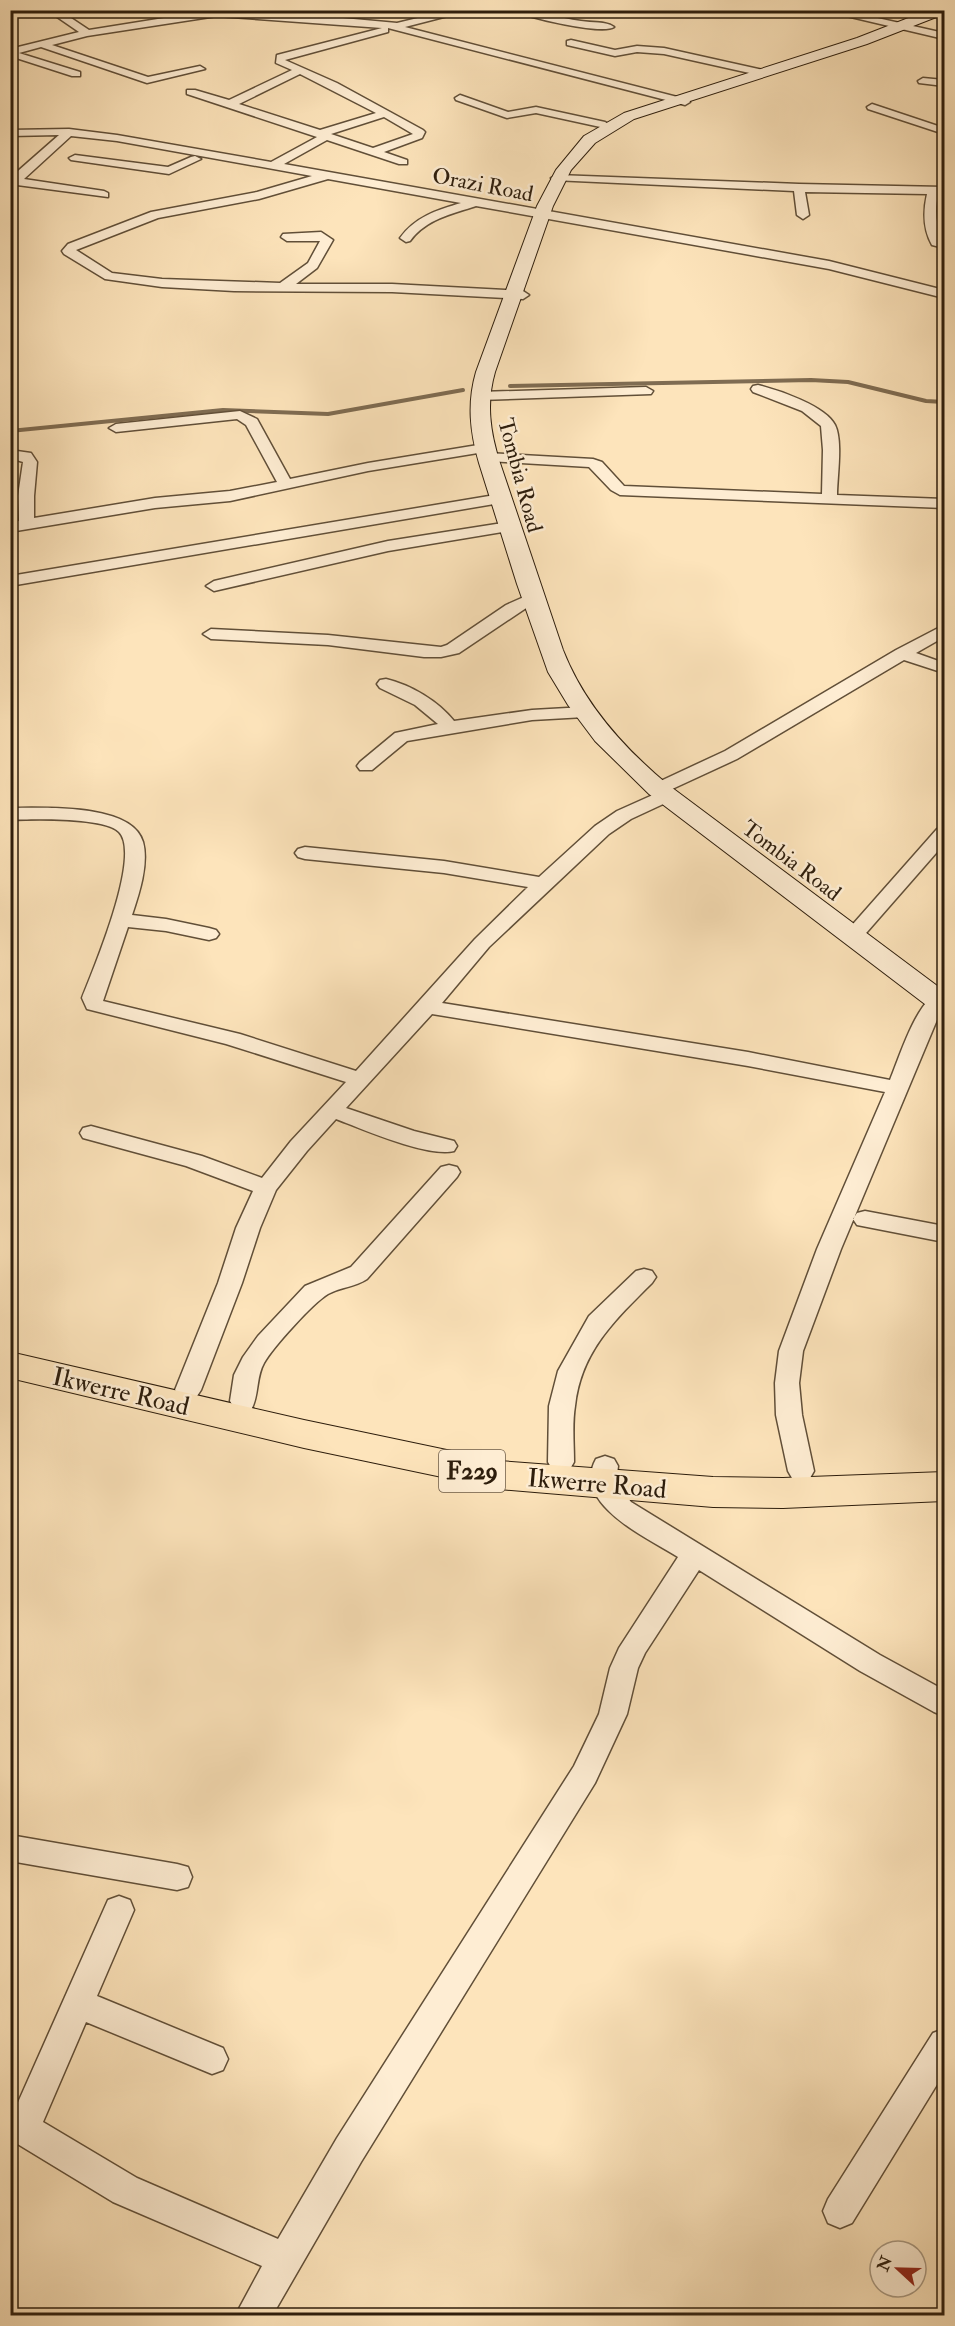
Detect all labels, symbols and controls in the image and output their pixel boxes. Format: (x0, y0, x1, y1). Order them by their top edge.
street label: Orazi Road (430, 161, 536, 209)
street label: Tombia Road (491, 415, 549, 536)
street label: Tombia Road (736, 814, 847, 907)
street label: Ikwerre Road (49, 1361, 192, 1423)
road number: F229 (439, 1450, 505, 1492)
street label: Ikwerre Road (526, 1462, 668, 1506)
north arrow (868, 2239, 928, 2299)
text: N (873, 2253, 897, 2275)

